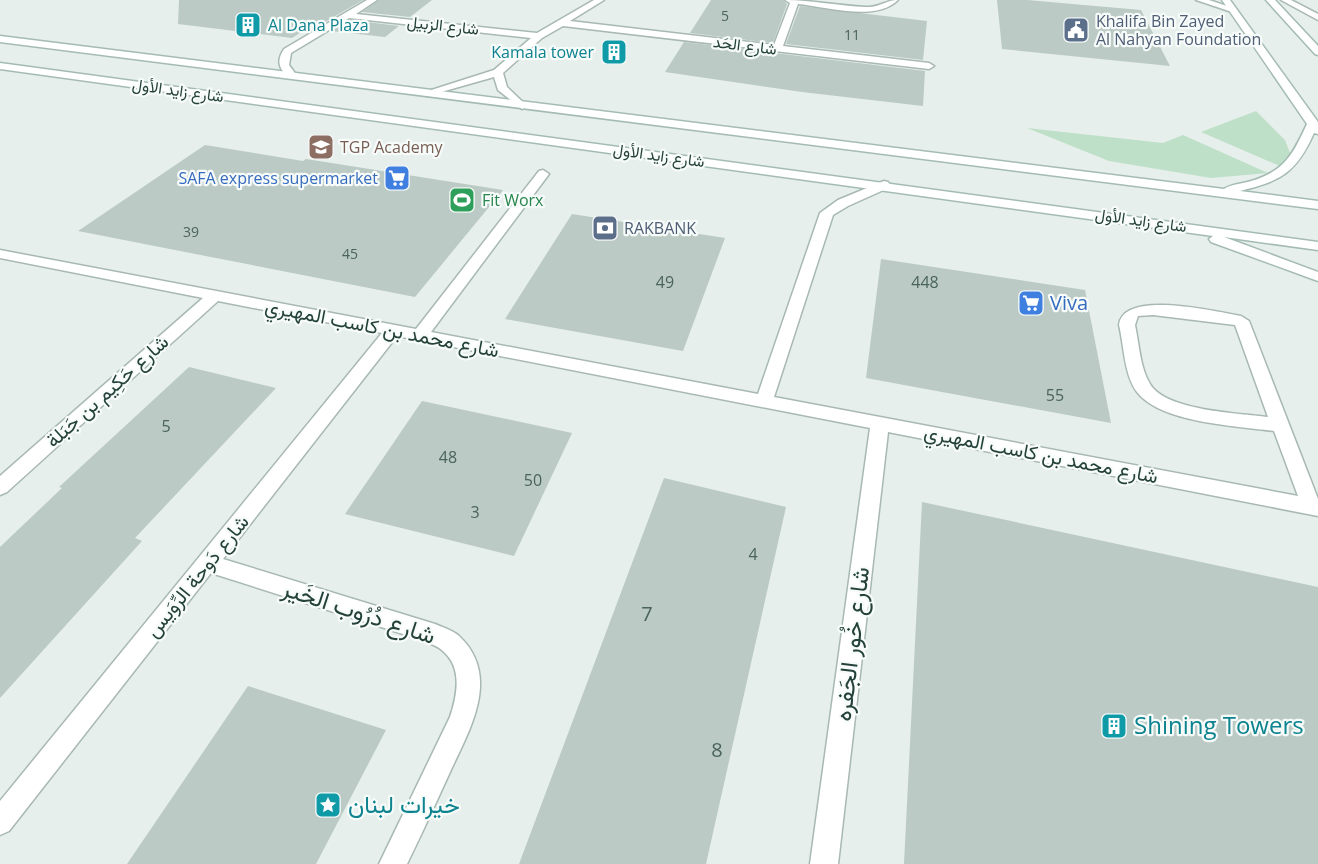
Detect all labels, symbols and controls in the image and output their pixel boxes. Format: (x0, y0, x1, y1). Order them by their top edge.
house number: 5 (721, 6, 729, 25)
building icon: Al Dana Plaza (233, 10, 263, 40)
street label: شارع الزبيل (406, 10, 480, 41)
place label: Khalifa Bin Zayed Al Nahyan Foundation (1096, 10, 1261, 50)
place label: Al Dana Plaza (268, 14, 369, 36)
public building icon: Khalifa Bin Zayed Al Nahyan Foundation (1061, 15, 1091, 45)
house number: 11 (844, 25, 860, 44)
street label: شارع الحَد (712, 30, 778, 61)
building icon: Kamala tower (599, 37, 629, 67)
place label: Kamala tower (491, 41, 594, 63)
street label: شارع زايد الأول (131, 73, 225, 108)
school or university icon: TGP Academy (306, 132, 336, 162)
place label: TGP Academy (340, 136, 443, 158)
street label: شارع زايد الأول (612, 138, 706, 173)
supermarket icon: SAFA express supermarket (382, 163, 412, 193)
place label: SAFA express supermarket (178, 167, 378, 189)
sports icon: Fit Worx (447, 185, 477, 215)
place label: Fit Worx (482, 189, 544, 211)
street label: شارع زايد الأول (1094, 203, 1188, 238)
bank icon: RAKBANK (590, 213, 620, 243)
place label: RAKBANK (624, 217, 696, 239)
house number: 39 (183, 222, 199, 241)
house number: 45 (342, 244, 358, 263)
house number: 49 (656, 271, 674, 293)
house number: 448 (911, 271, 939, 293)
supermarket icon: Viva (1016, 288, 1046, 318)
place label: Viva (1050, 289, 1088, 316)
street label: شارع محمد بن كاسب المهيري (262, 292, 501, 367)
street label: شارع حَكِيم بن جَبَلة (39, 328, 175, 454)
house number: 55 (1046, 384, 1064, 406)
house number: 5 (161, 415, 171, 437)
street label: شارع محمد بن كاسب المهيري (921, 418, 1160, 493)
house number: 48 (439, 446, 457, 468)
house number: 50 (524, 469, 542, 491)
house number: 3 (470, 501, 480, 523)
street label: شارع دَوحة الرِّوَيس (139, 509, 255, 643)
house number: 4 (748, 543, 758, 565)
street label: شارع خُور الجَفره (825, 565, 877, 723)
street label: شارع دُرُوب الخَير (277, 570, 440, 652)
house number: 7 (641, 600, 653, 627)
place label: Shining Towers (1134, 708, 1304, 741)
building icon: Shining Towers (1099, 711, 1129, 741)
house number: 8 (711, 736, 723, 763)
place label: خيرات لبنان (348, 787, 460, 820)
place icon: خيرات لبنان (313, 790, 343, 820)

